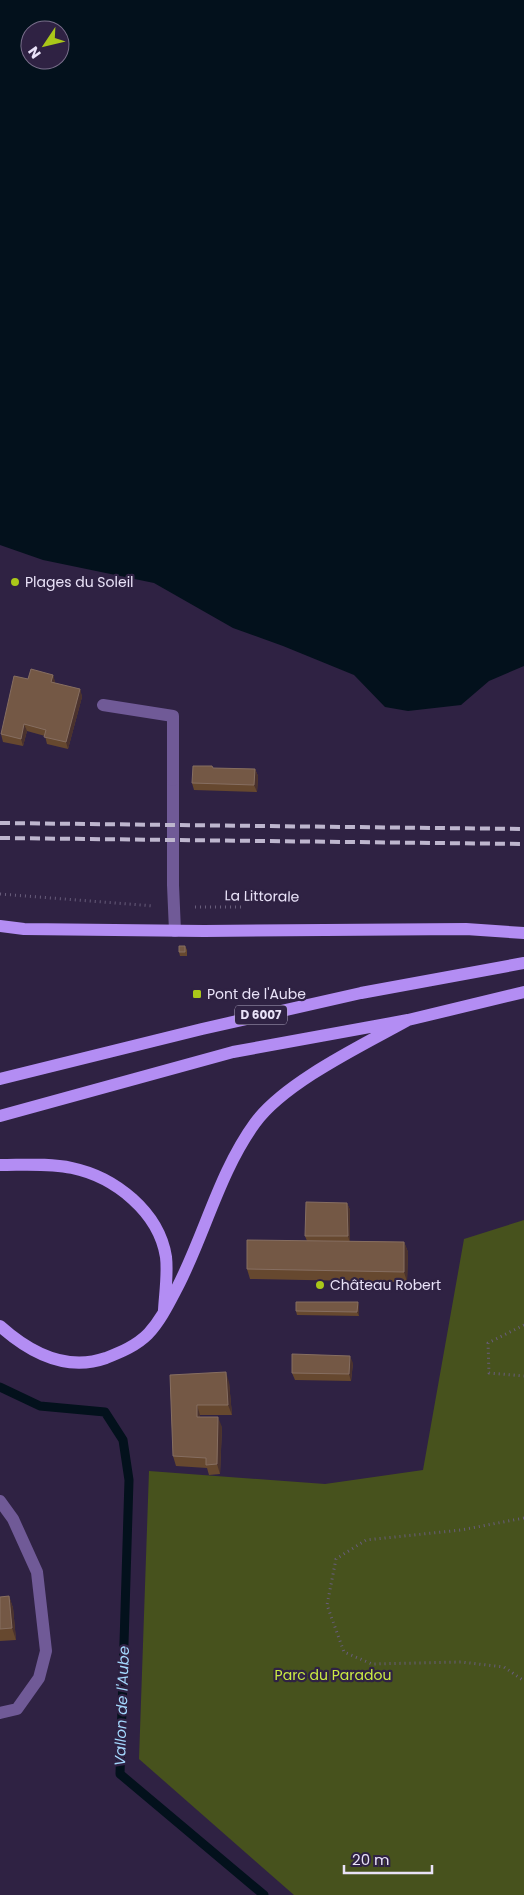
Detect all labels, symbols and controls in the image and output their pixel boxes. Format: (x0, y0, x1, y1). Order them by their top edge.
north arrow (20, 20, 70, 70)
text: N (23, 42, 46, 63)
place label: Plages du Soleil (25, 572, 134, 592)
marker: Plages du Soleil (9, 576, 21, 588)
street label: La Littorale (224, 885, 300, 907)
place label: Pont de l'Aube (207, 984, 306, 1004)
marker: Pont de l'Aube (191, 988, 203, 1000)
road number: D 6007 (235, 1006, 287, 1024)
place label: Château Robert (330, 1275, 441, 1295)
marker: Château Robert (314, 1279, 326, 1291)
water label: Vallon de l'Aube (109, 1645, 134, 1767)
park label: Parc du Paradou (275, 1665, 391, 1685)
scale bar (344, 1842, 432, 1874)
text: 20 m (352, 1849, 390, 1870)

